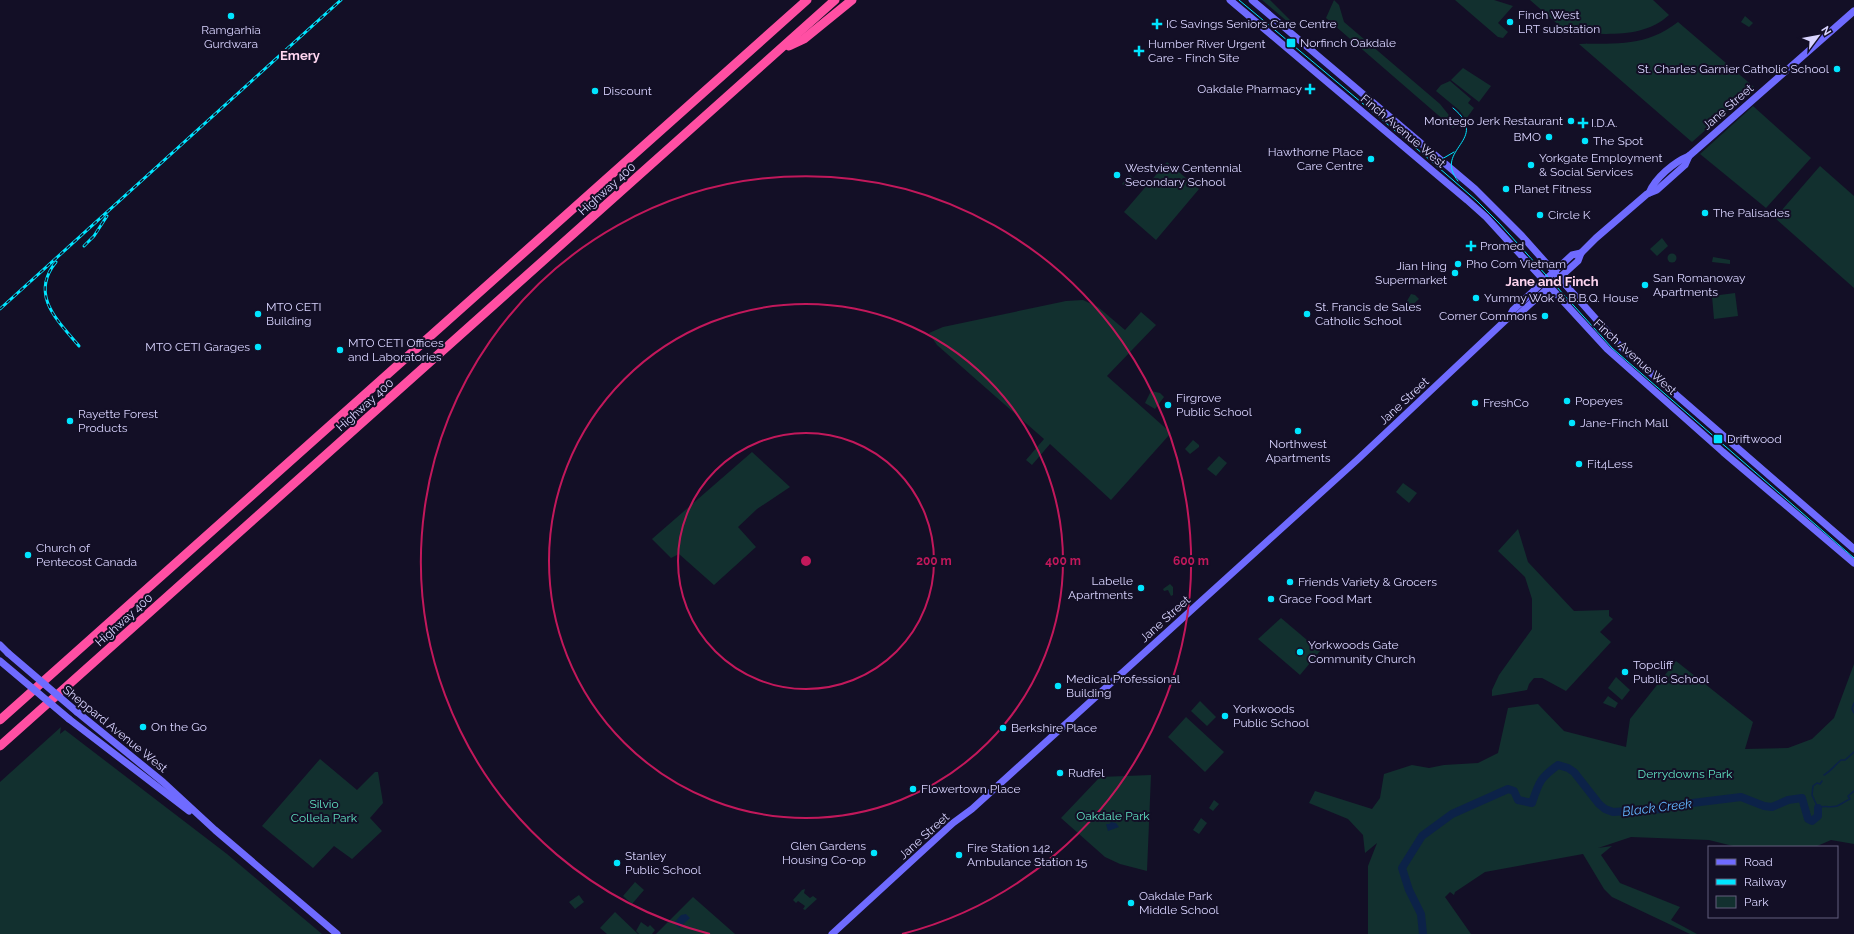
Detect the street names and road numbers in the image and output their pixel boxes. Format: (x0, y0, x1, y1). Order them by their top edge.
street label: Jane Street (1700, 81, 1756, 133)
street label: Finch Avenue West (1358, 91, 1448, 171)
street label: Highway 400 (575, 160, 639, 218)
street label: Finch Avenue West (1591, 316, 1679, 398)
street label: Jane Street (1376, 375, 1432, 427)
street label: Highway 400 (333, 376, 397, 434)
street label: Highway 400 (92, 591, 156, 649)
street label: Jane Street (1137, 593, 1193, 645)
street label: Sheppard Avenue West (60, 683, 170, 775)
street label: Jane Street (896, 810, 952, 862)

